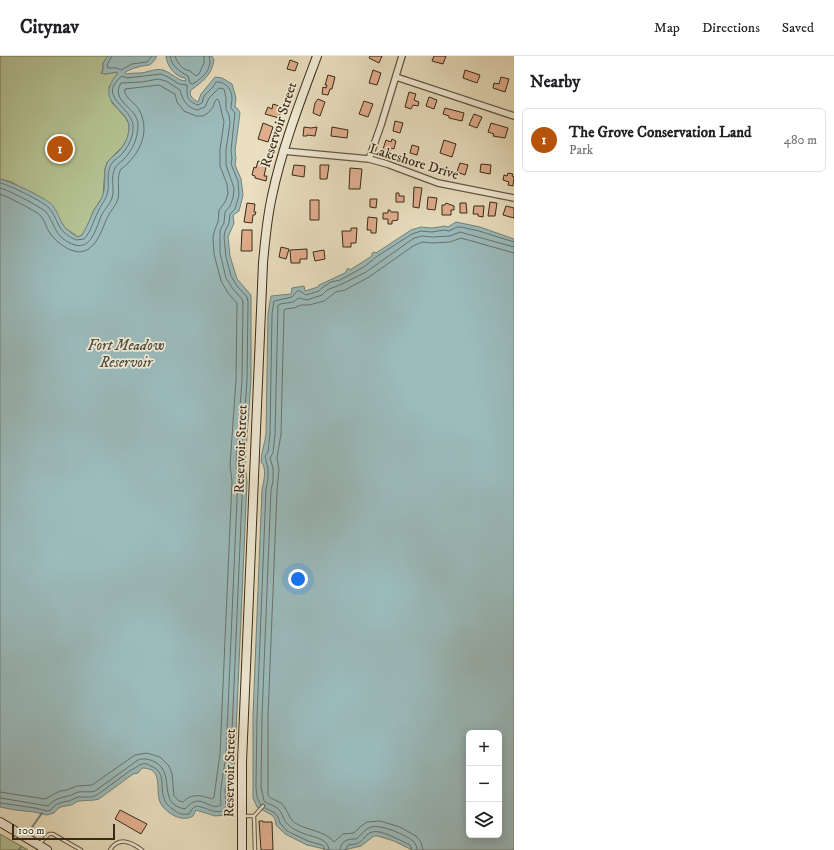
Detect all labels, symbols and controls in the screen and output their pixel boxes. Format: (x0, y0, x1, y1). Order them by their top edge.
text: Citynav (20, 16, 79, 39)
text: Map (654, 19, 680, 37)
text: Directions (702, 19, 760, 37)
text: Saved (782, 19, 814, 37)
text: Nearby (530, 71, 580, 93)
street label: Reservoir Street (257, 80, 301, 170)
text: The Grove Conservation Land (569, 123, 752, 142)
text: 1 (542, 132, 546, 148)
text: 480 m (783, 132, 817, 148)
pin: 1 (47, 134, 73, 164)
street label: Lakeshore Drive (367, 140, 461, 184)
text: Park (569, 142, 593, 158)
water label: Fort Meadow Reservoir (88, 336, 165, 372)
street label: Reservoir Street (230, 404, 252, 494)
your location (288, 569, 308, 589)
street label: Reservoir Street (220, 728, 240, 818)
map controls (466, 730, 502, 838)
button: + (466, 730, 502, 766)
button: − (466, 766, 502, 802)
button: layers (466, 802, 502, 838)
scale bar (12, 822, 115, 841)
text: 100 m (18, 824, 44, 838)

